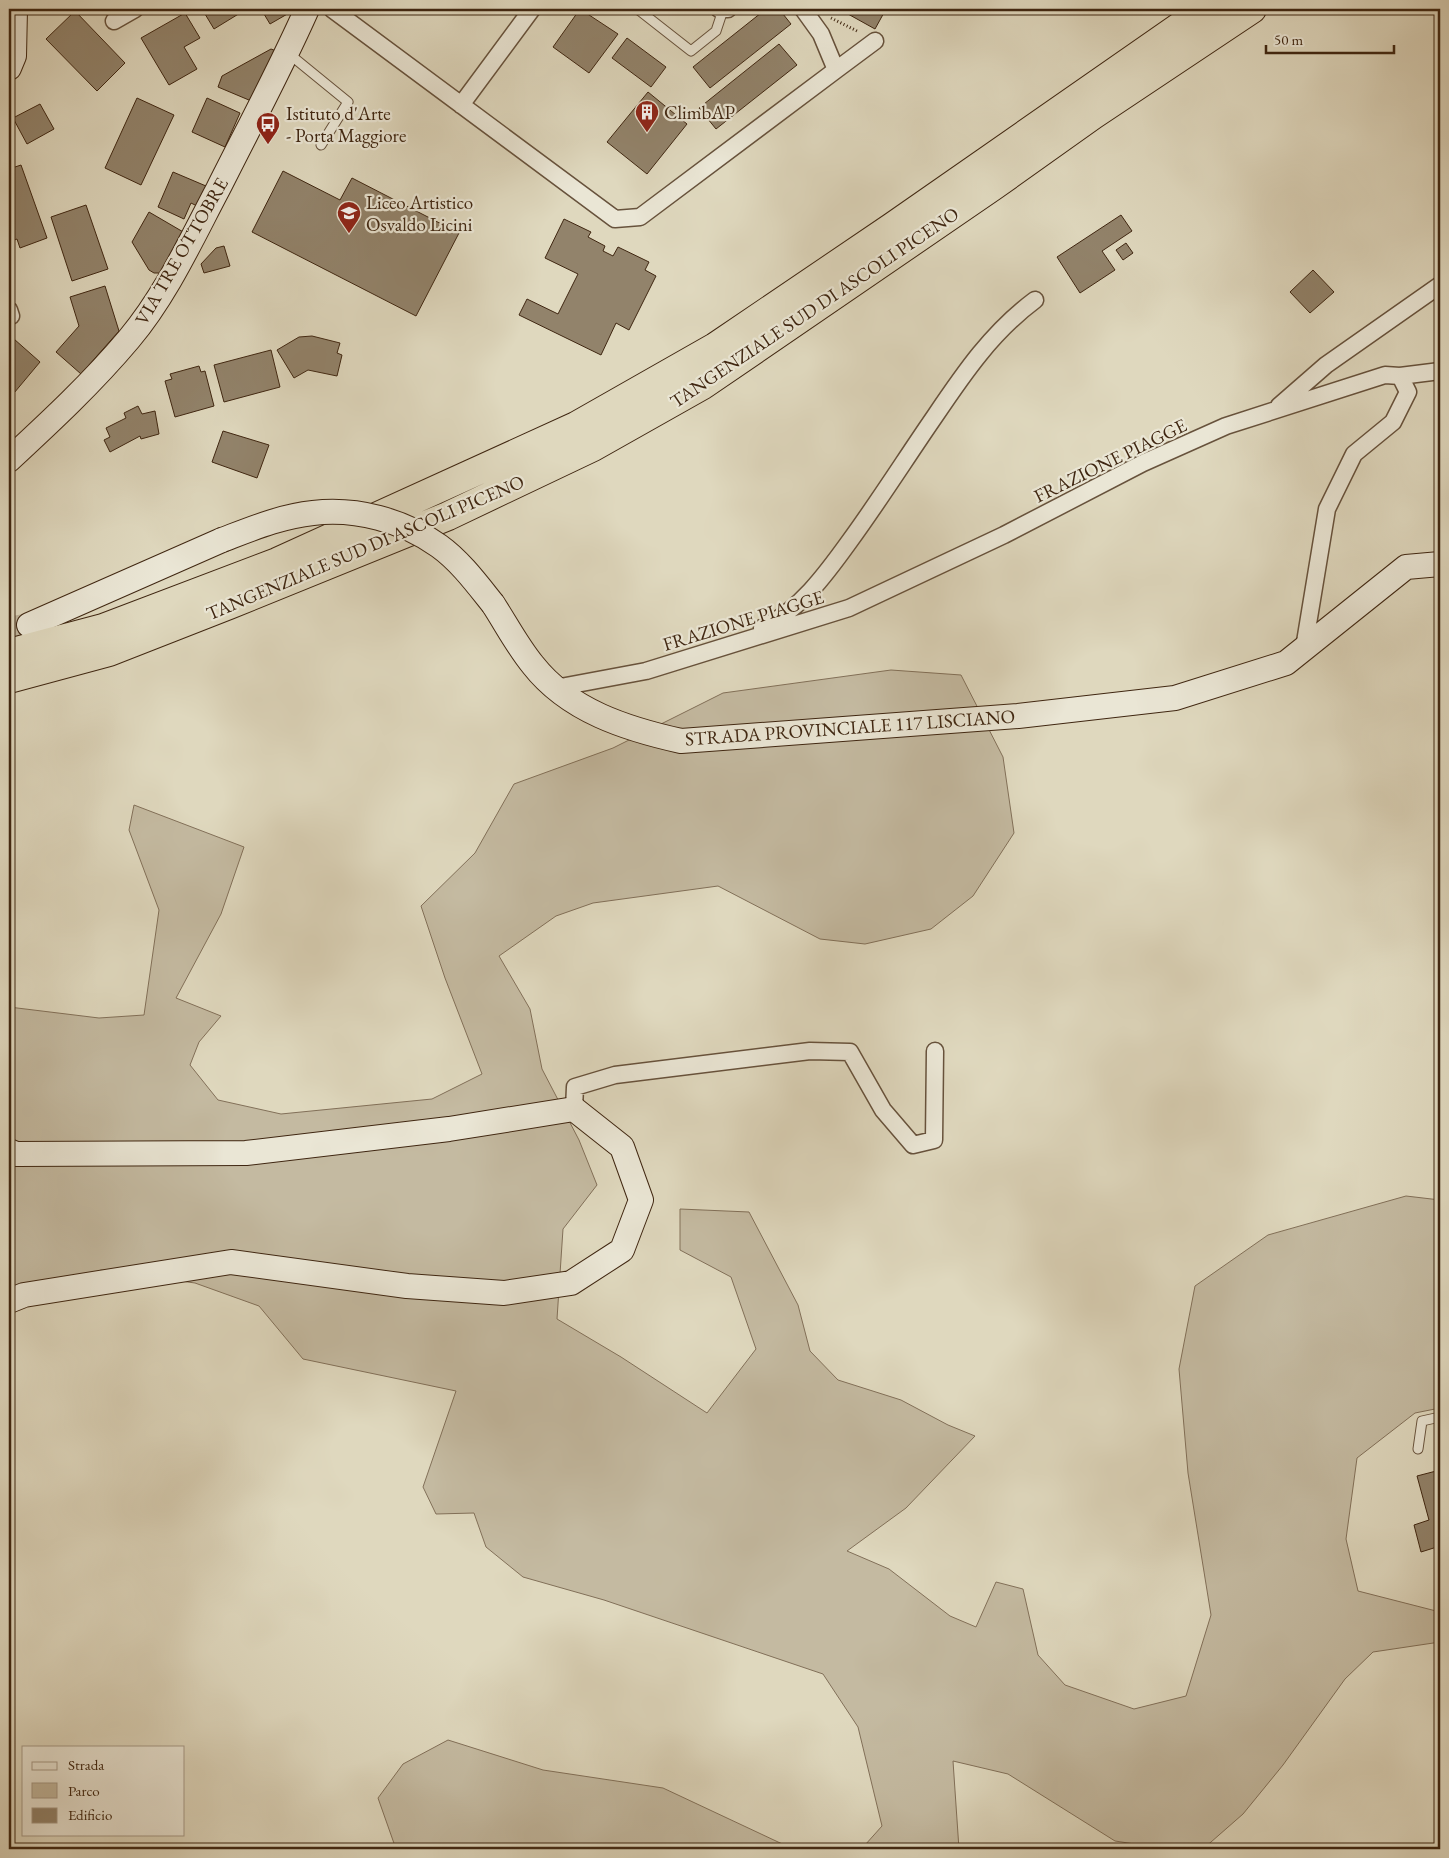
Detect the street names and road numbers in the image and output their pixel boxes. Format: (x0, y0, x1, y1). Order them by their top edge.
street label: VIA TRE OTTOBRE (129, 173, 234, 329)
street label: TANGENZIALE SUD DI ASCOLI PICENO (665, 201, 964, 414)
street label: FRAZIONE PIAGGE (1030, 412, 1191, 508)
street label: TANGENZIALE SUD DI ASCOLI PICENO (202, 469, 528, 626)
street label: FRAZIONE PIAGGE (660, 584, 827, 657)
street label: STRADA PROVINCIALE 117 LISCIANO (684, 703, 1016, 752)

